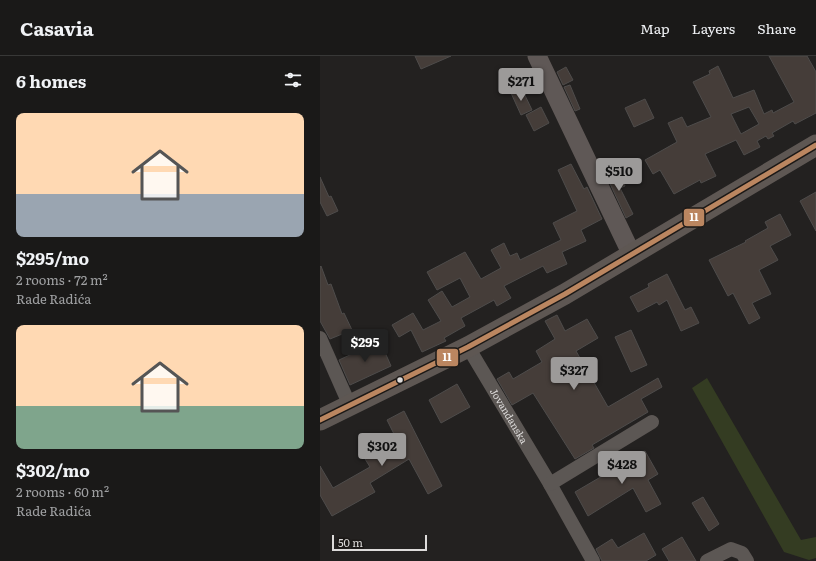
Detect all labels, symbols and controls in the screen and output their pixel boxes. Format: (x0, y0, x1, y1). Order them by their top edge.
text: Casavia (20, 14, 94, 42)
text: Map (640, 18, 670, 38)
text: Layers (692, 18, 735, 38)
text: Share (757, 18, 796, 38)
text: 6 homes (16, 68, 86, 93)
pin: $271 (497, 68, 545, 102)
icon: filters (282, 69, 304, 91)
text: $271 (507, 71, 535, 90)
icon: home (124, 139, 196, 211)
pin: $510 (595, 158, 643, 192)
text: $510 (605, 161, 633, 180)
line badge: 11 (683, 208, 705, 227)
text: 11 (689, 208, 699, 224)
text: $295/mo (16, 245, 89, 270)
text: 2 rooms · 72 m² (16, 270, 108, 289)
text: Rade Radića (16, 289, 91, 308)
pin: $295 (341, 329, 389, 363)
text: $295 (350, 332, 380, 351)
line badge: 11 (436, 348, 459, 367)
text: 11 (442, 348, 452, 364)
icon: home (124, 351, 196, 423)
pin: $327 (550, 357, 598, 391)
text: $327 (560, 360, 588, 379)
unlabelled marker (395, 375, 405, 385)
street label: Jovandanska (487, 385, 532, 447)
pin: $302 (358, 433, 406, 467)
text: $302 (367, 436, 397, 455)
pin: $428 (598, 451, 646, 485)
text: $428 (607, 454, 637, 473)
text: $302/mo (16, 457, 90, 482)
text: 2 rooms · 60 m² (16, 482, 109, 501)
text: Rade Radića (16, 501, 91, 520)
scale bar (332, 533, 427, 552)
text: 50 m (338, 534, 363, 550)

